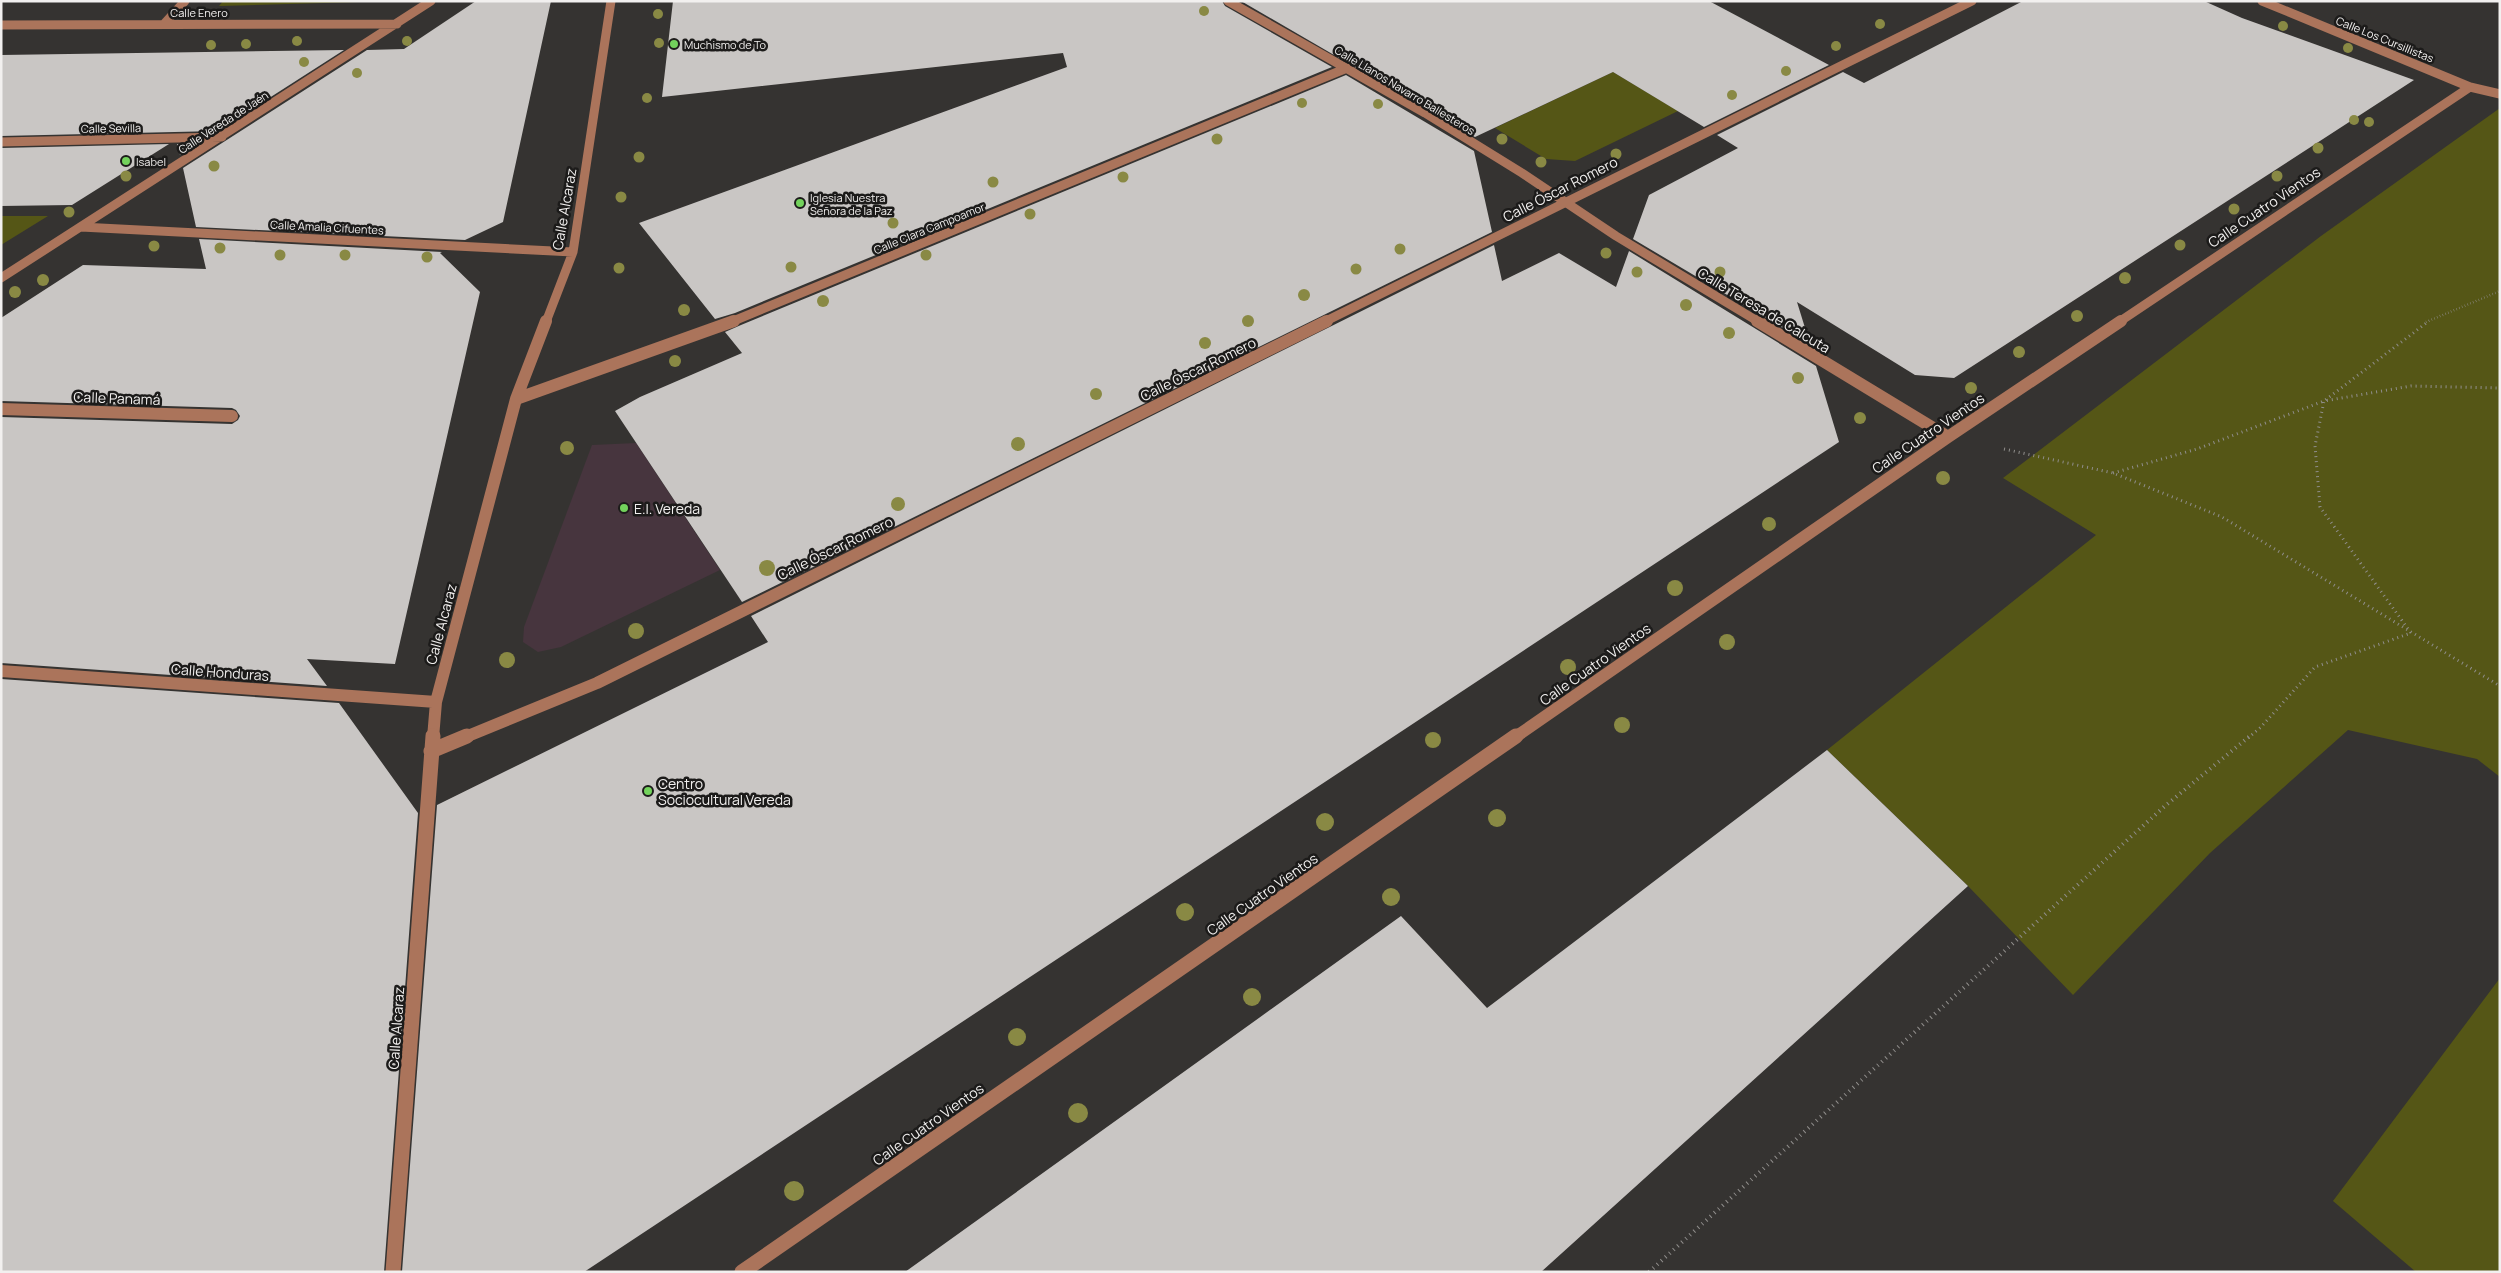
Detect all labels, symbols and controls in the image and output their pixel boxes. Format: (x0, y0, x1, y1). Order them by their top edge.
street label: Calle Enero (170, 5, 228, 20)
street label: Calle Los Cursillistas (2334, 13, 2436, 66)
place label: Muchismo de To (684, 37, 767, 52)
marker: Muchismo de To (668, 38, 680, 50)
street label: Calle Llanos Navarro Ballesteros (1332, 42, 1478, 138)
street label: Calle Vereda de Jaén (175, 87, 271, 157)
street label: Calle Sevilla (81, 120, 141, 136)
street label: Calle Óscar Romero (1499, 152, 1621, 226)
place label: Isabel (136, 154, 166, 169)
marker: Isabel (120, 155, 132, 167)
street label: Calle Cuatro Vientos (2204, 162, 2324, 252)
street label: Calle Alcaraz (547, 167, 581, 251)
place label: Iglesia Nuestra Señora de la Paz (810, 190, 893, 218)
marker: Iglesia Nuestra Señora de la Paz (794, 197, 806, 209)
street label: Calle Clara Campoamor (871, 199, 987, 257)
street label: Calle Amalia Cifuentes (270, 217, 384, 237)
street label: Calle Teresa de Calcuta (1694, 263, 1834, 357)
street label: Calle Óscar Romero (1137, 333, 1259, 405)
street label: Calle Panamá (73, 387, 161, 409)
street label: Calle Cuatro Vientos (1868, 388, 1988, 478)
place label: E.I. Vereda (634, 499, 700, 518)
marker: E.I. Vereda (618, 502, 630, 514)
street label: Calle Óscar Romero (774, 512, 896, 584)
street label: Calle Alcaraz (421, 582, 461, 666)
street label: Calle Cuatro Vientos (1536, 618, 1654, 710)
street label: Calle Honduras (170, 659, 270, 685)
place label: Centro Sociocultural Vereda (658, 774, 791, 809)
marker: Centro Sociocultural Vereda (642, 785, 654, 797)
street label: Calle Cuatro Vientos (1203, 848, 1321, 940)
street label: Calle Alcaraz (384, 986, 408, 1070)
street label: Calle Cuatro Vientos (869, 1078, 987, 1170)

